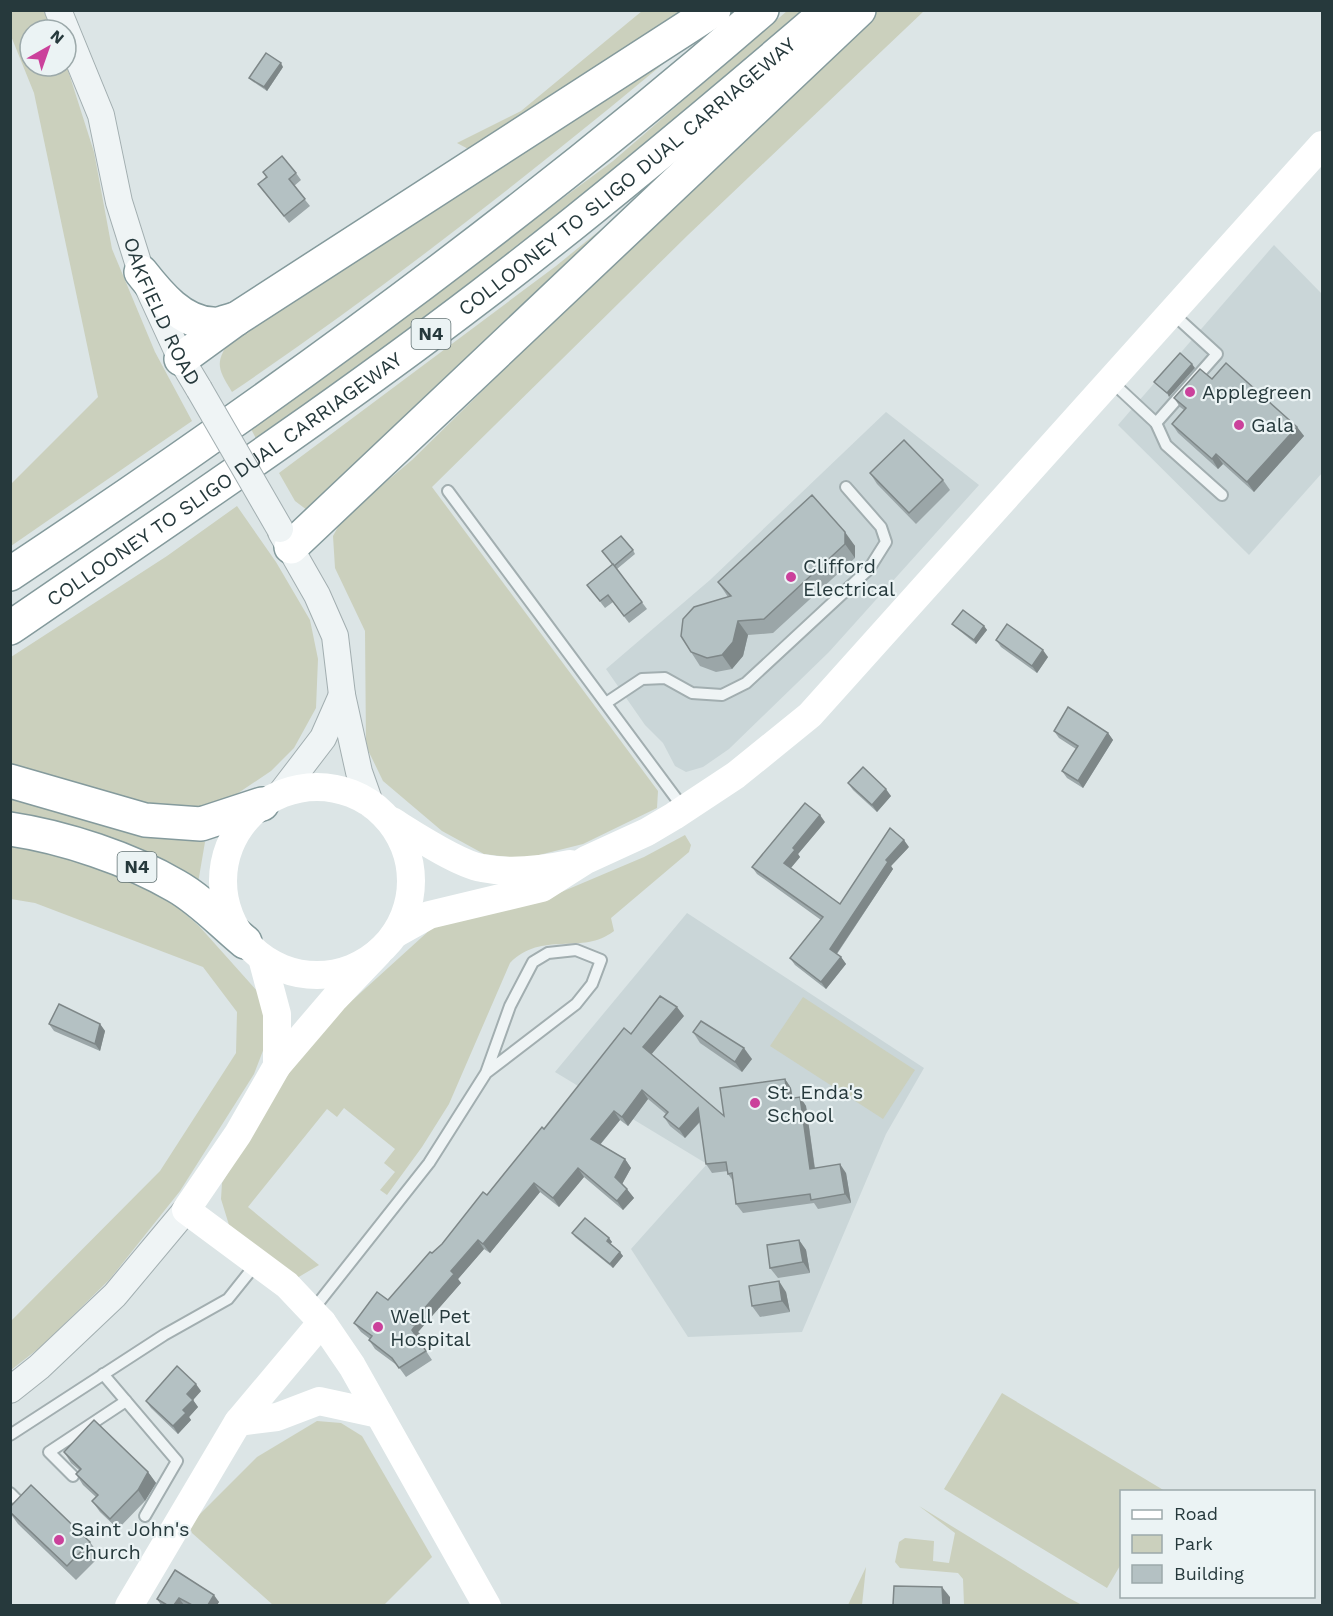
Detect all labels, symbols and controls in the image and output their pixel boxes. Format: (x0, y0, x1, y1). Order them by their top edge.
north arrow (18, 18, 78, 78)
text: N (47, 26, 68, 48)
street label: COLLOONEY TO SLIGO DUAL CARRIAGEWAY (454, 32, 801, 321)
street label: OAKFIELD ROAD (119, 234, 206, 390)
road number: N4 (412, 319, 450, 349)
street label: COLLOONEY TO SLIGO DUAL CARRIAGEWAY (42, 347, 407, 611)
place label: Applegreen (1202, 380, 1312, 404)
marker: Applegreen (1183, 385, 1197, 399)
place label: Gala (1251, 413, 1294, 437)
marker: Gala (1232, 418, 1246, 432)
place label: Clifford Electrical (803, 554, 895, 601)
marker: Clifford Electrical (784, 570, 798, 584)
road number: N4 (118, 852, 156, 882)
place label: St. Enda's School (767, 1080, 863, 1127)
marker: St. Enda's School (748, 1096, 762, 1110)
place label: Well Pet Hospital (390, 1304, 471, 1351)
marker: Well Pet Hospital (371, 1320, 385, 1334)
legend (1120, 1490, 1315, 1598)
text: Road (1174, 1503, 1218, 1524)
place label: Saint John's Church (71, 1517, 190, 1564)
marker: Saint John's Church (52, 1533, 66, 1547)
text: Park (1174, 1533, 1213, 1554)
text: Building (1174, 1563, 1244, 1584)

